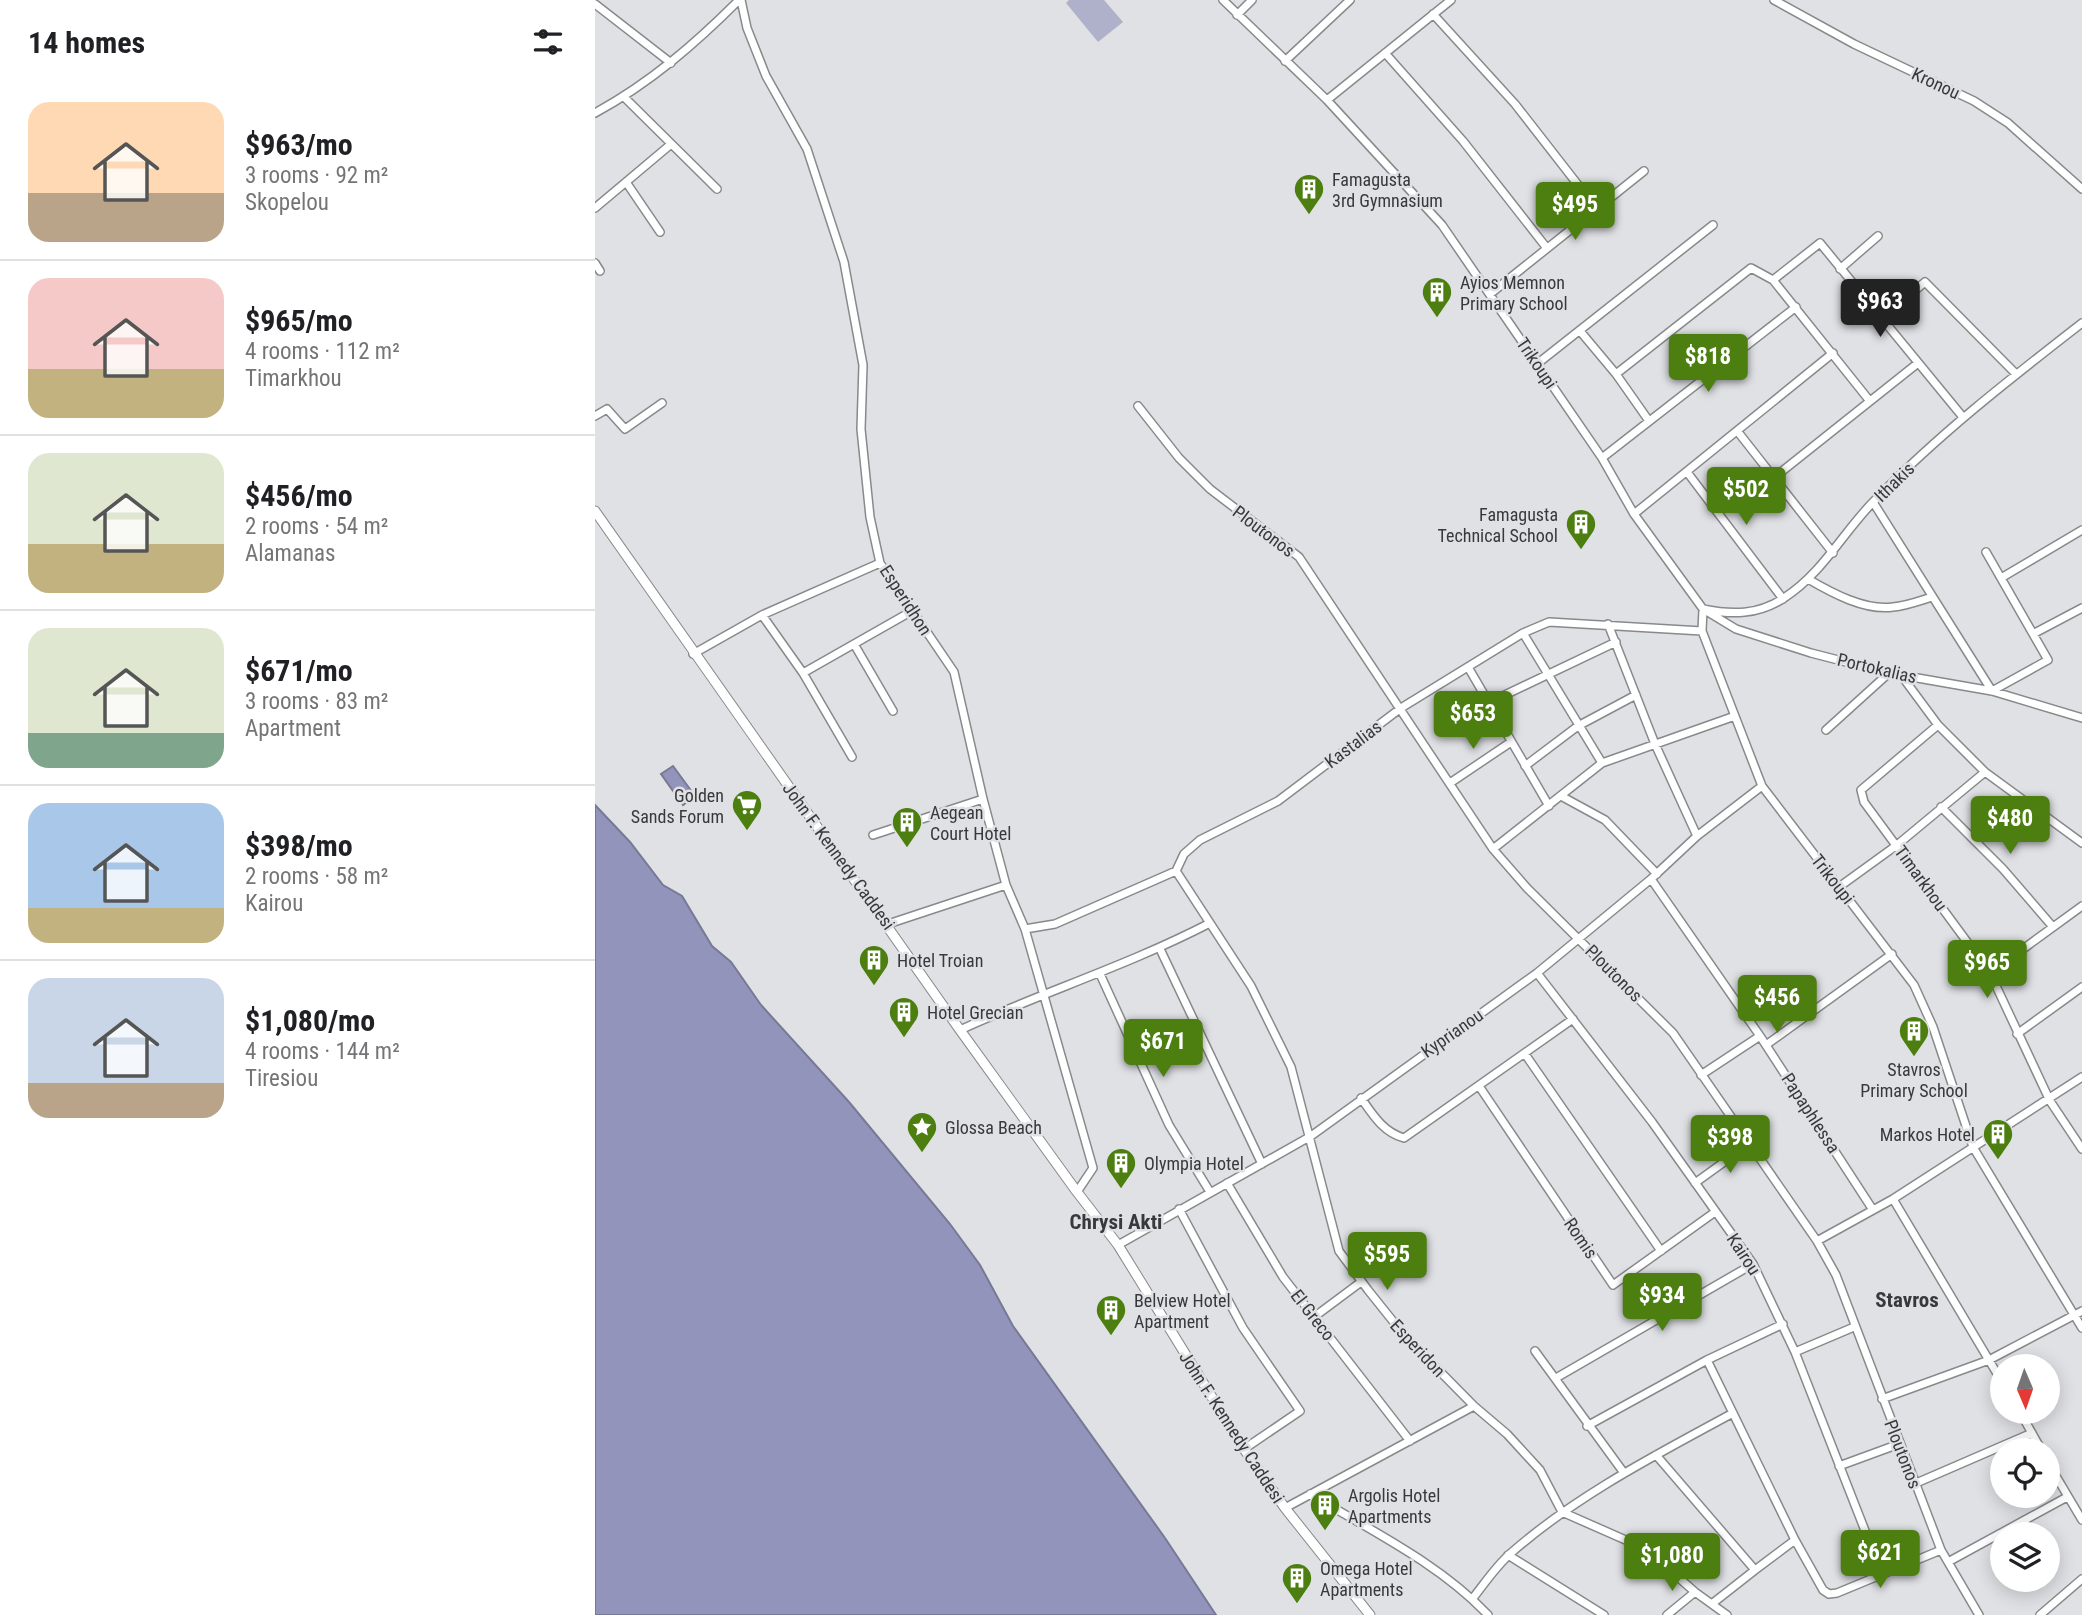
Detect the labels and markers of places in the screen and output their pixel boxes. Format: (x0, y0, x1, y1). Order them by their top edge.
place label: Famagusta 3rd Gymnasium (1332, 169, 1443, 211)
building icon: Famagusta 3rd Gymnasium (1292, 172, 1326, 216)
pin: $495 (1534, 182, 1616, 242)
place label: Ayios Memnon Primary School (1460, 272, 1568, 314)
building icon: Ayios Memnon Primary School (1420, 275, 1454, 319)
pin: $963 (1839, 280, 1921, 339)
pin: $818 (1667, 334, 1749, 394)
pin: $502 (1705, 468, 1787, 527)
place label: Famagusta Technical School (1437, 504, 1558, 546)
building icon: Famagusta Technical School (1564, 507, 1598, 551)
pin: $653 (1432, 692, 1514, 751)
place label: Golden Sands Forum (631, 785, 724, 827)
supermarket icon: Golden Sands Forum (730, 788, 764, 832)
pin: $480 (1969, 796, 2051, 856)
place label: Aegean Court Hotel (930, 802, 1011, 844)
building icon: Aegean Court Hotel (890, 805, 924, 849)
pin: $965 (1946, 940, 2028, 1000)
building icon: Hotel Troian (857, 943, 891, 987)
place label: Hotel Troian (897, 950, 983, 971)
pin: $456 (1736, 976, 1818, 1035)
building icon: Hotel Grecian (887, 995, 921, 1039)
place label: Hotel Grecian (927, 1002, 1023, 1023)
building icon: Stavros Primary School (1897, 1014, 1931, 1058)
pin: $671 (1122, 1020, 1204, 1079)
place label: Stavros Primary School (1860, 1059, 1968, 1101)
place icon: Glossa Beach (905, 1110, 939, 1154)
pin: $398 (1689, 1116, 1771, 1175)
place label: Glossa Beach (945, 1117, 1042, 1138)
building icon: Markos Hotel (1981, 1117, 2015, 1161)
place label: Markos Hotel (1880, 1124, 1975, 1145)
building icon: Olympia Hotel (1104, 1146, 1138, 1190)
place label: Olympia Hotel (1144, 1153, 1244, 1174)
pin: $595 (1346, 1232, 1428, 1292)
pin: $934 (1621, 1274, 1703, 1333)
place label: Belview Hotel Apartment (1134, 1290, 1231, 1332)
building icon: Belview Hotel Apartment (1094, 1293, 1128, 1337)
place label: Argolis Hotel Apartments (1348, 1485, 1440, 1527)
building icon: Argolis Hotel Apartments (1308, 1488, 1342, 1532)
pin: $621 (1839, 1530, 1921, 1590)
pin: $1,080 (1615, 1534, 1729, 1593)
place label: Omega Hotel Apartments (1320, 1558, 1413, 1600)
building icon: Omega Hotel Apartments (1280, 1561, 1314, 1605)

